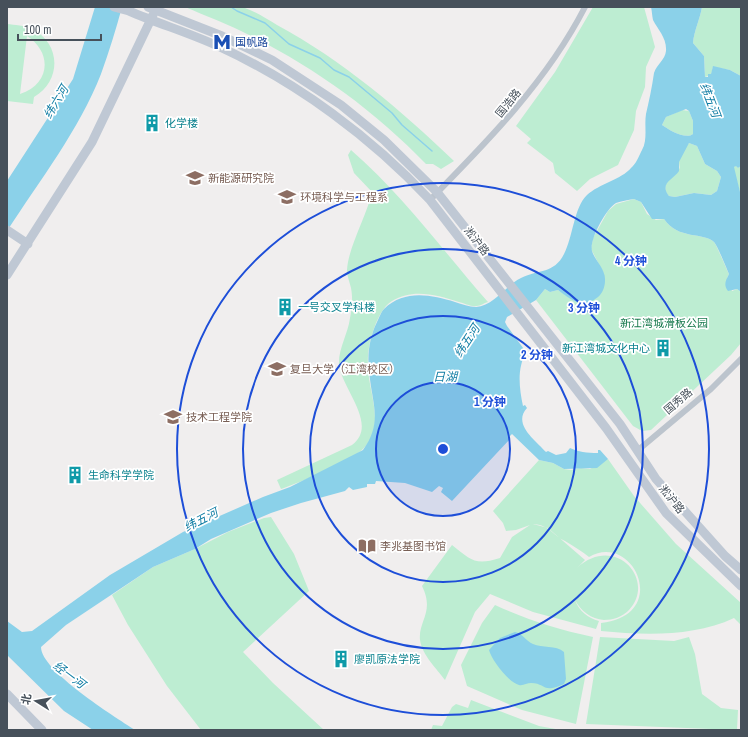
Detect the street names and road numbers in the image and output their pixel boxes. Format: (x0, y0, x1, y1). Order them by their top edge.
street label: 国浩路 (492, 86, 524, 120)
street label: 淞沪路 (461, 224, 493, 258)
street label: 国秀路 (661, 385, 695, 417)
street label: 淞沪路 (656, 482, 688, 516)

